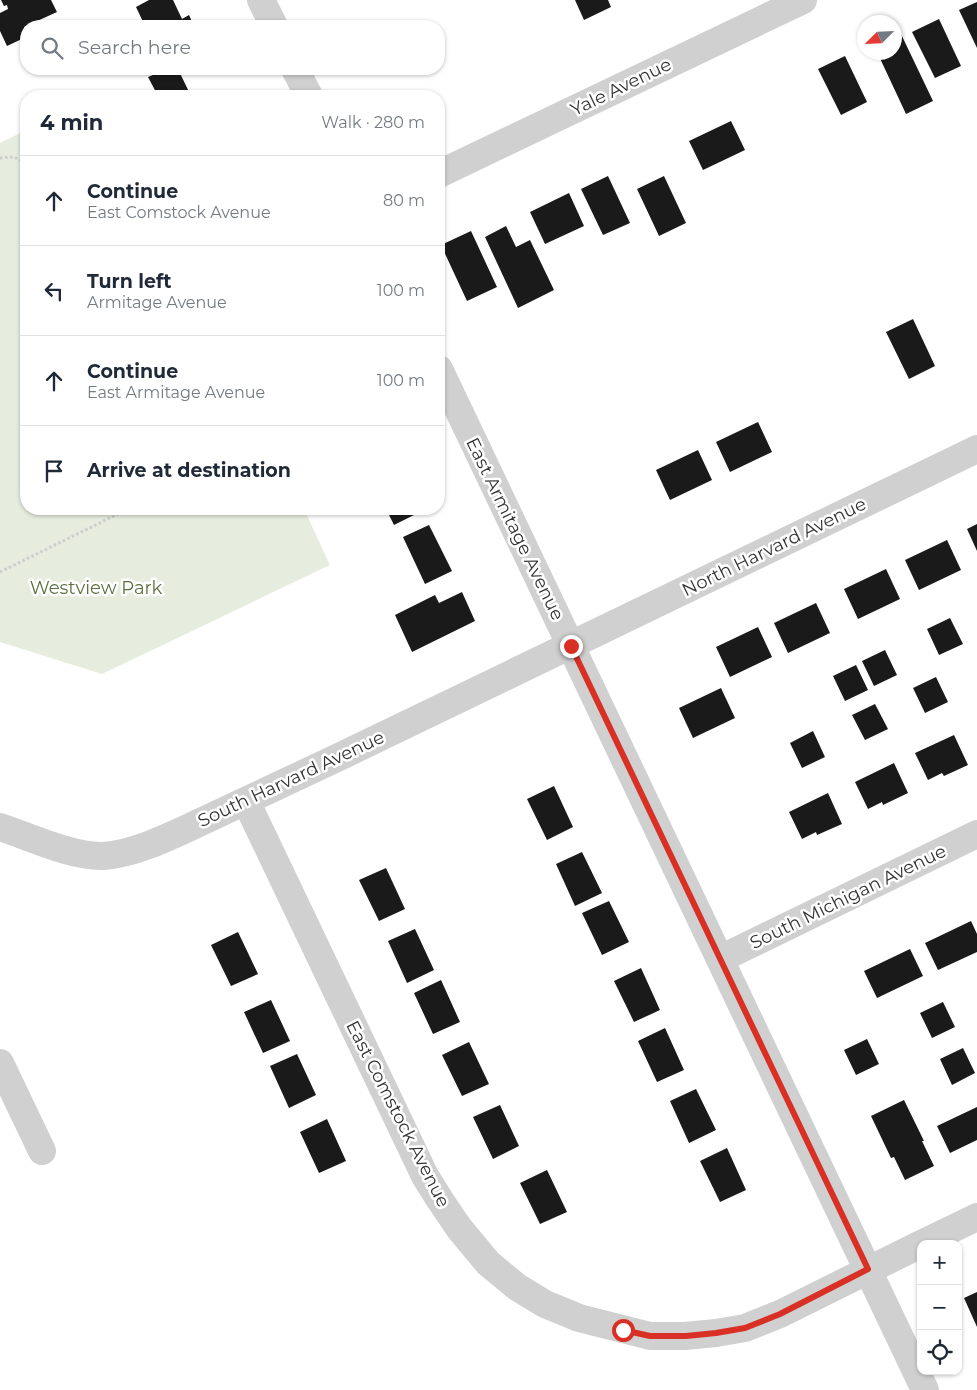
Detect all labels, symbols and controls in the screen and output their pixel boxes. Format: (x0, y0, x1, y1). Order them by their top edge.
north arrow (857, 15, 902, 60)
search box (20, 20, 445, 75)
icon: search (38, 34, 66, 62)
text: Search here (78, 36, 191, 59)
street label: Yale Avenue (567, 53, 675, 121)
text: 4 min (40, 110, 103, 135)
text: Walk · 280 m (321, 113, 425, 132)
text: Continue (87, 180, 178, 203)
icon: ahead (40, 187, 68, 215)
text: 80 m (383, 191, 425, 210)
text: East Comstock Avenue (87, 203, 271, 222)
text: Turn left (87, 270, 172, 293)
icon: left (40, 277, 68, 305)
text: 100 m (377, 281, 425, 300)
text: Armitage Avenue (87, 293, 227, 312)
text: Continue (87, 360, 178, 383)
icon: ahead (40, 367, 68, 395)
text: 100 m (377, 371, 425, 390)
text: East Armitage Avenue (87, 383, 265, 402)
street label: East Armitage Avenue (461, 434, 569, 624)
icon: arrive (40, 457, 68, 485)
text: Arrive at destination (87, 459, 291, 482)
street label: North Harvard Avenue (678, 493, 870, 601)
park label: Westview Park (30, 577, 163, 599)
route end (560, 635, 583, 658)
street label: South Harvard Avenue (194, 726, 388, 832)
street label: South Michigan Avenue (746, 840, 950, 954)
street label: East Comstock Avenue (341, 1017, 455, 1211)
map controls (917, 1240, 962, 1375)
button: + (917, 1240, 962, 1285)
button: − (917, 1285, 962, 1330)
route start (612, 1319, 635, 1342)
button: locate (917, 1330, 962, 1375)

